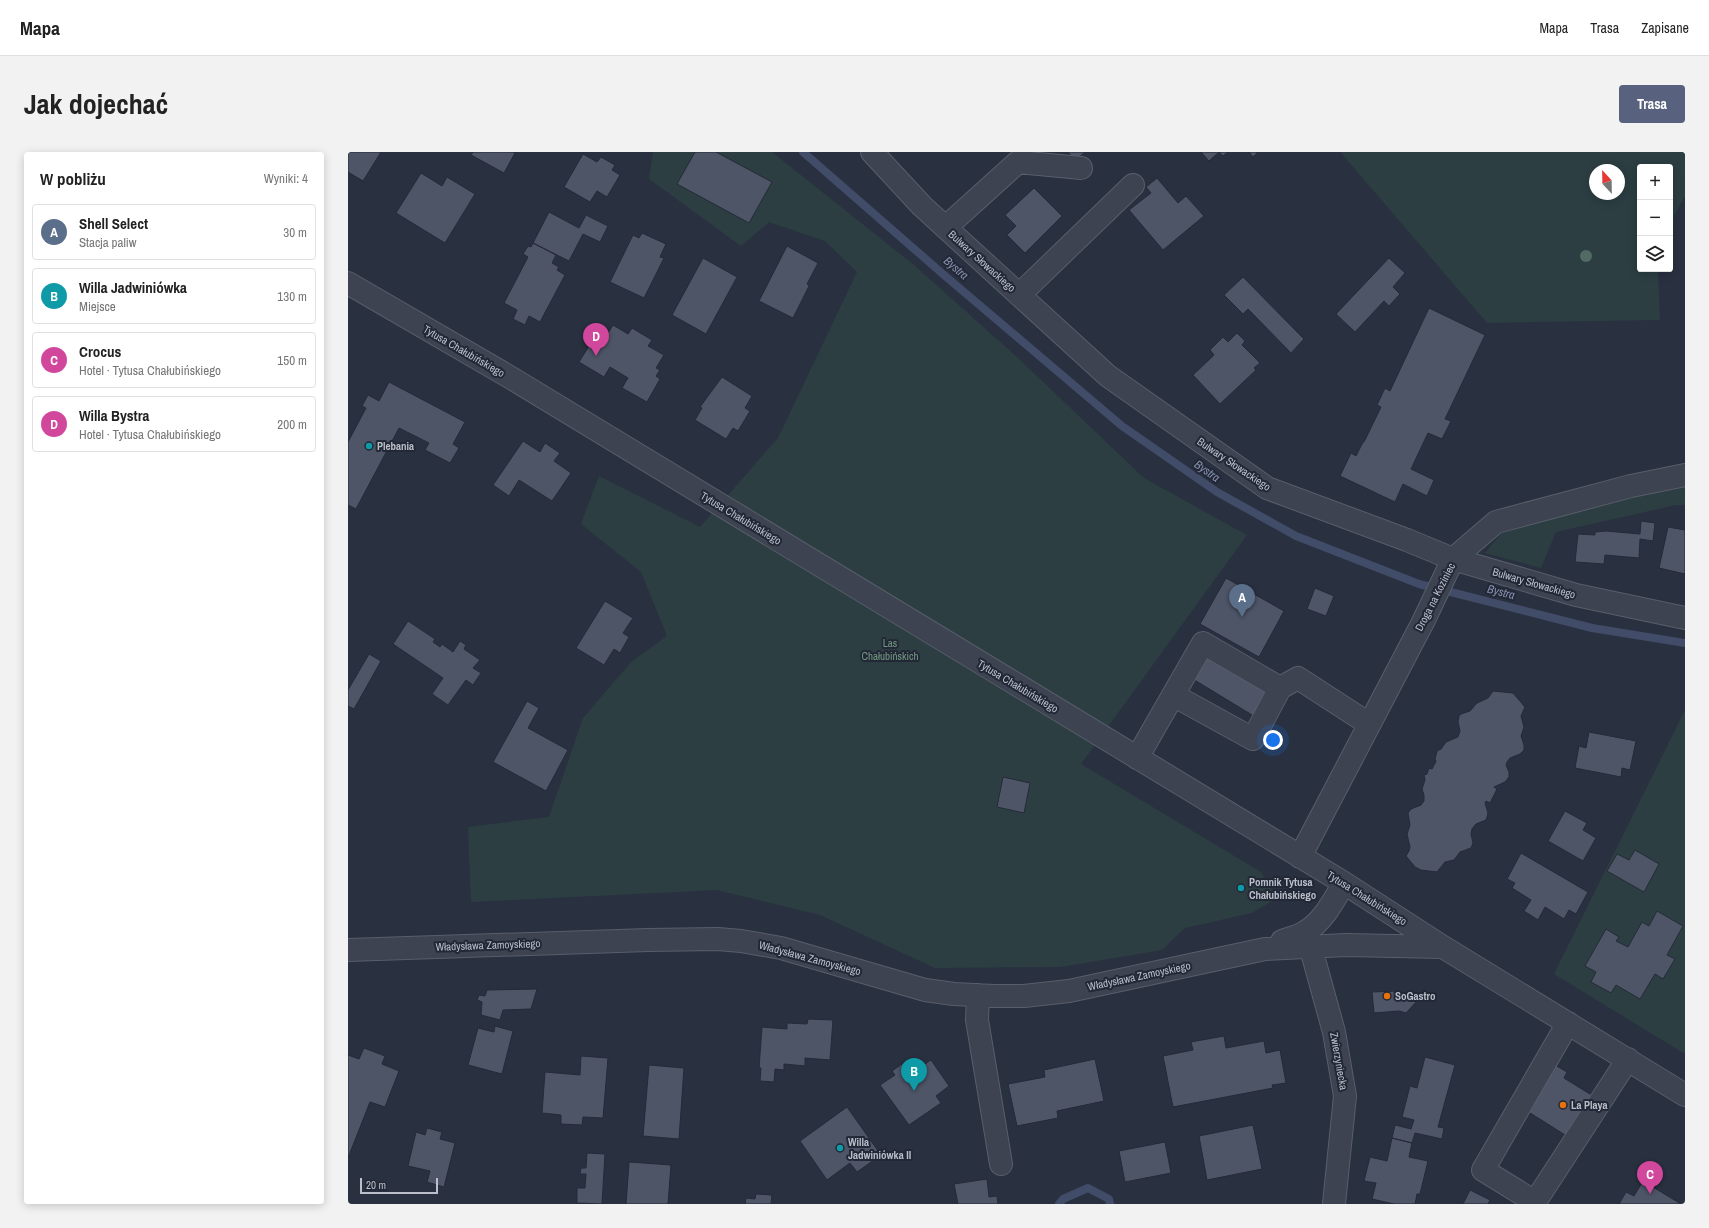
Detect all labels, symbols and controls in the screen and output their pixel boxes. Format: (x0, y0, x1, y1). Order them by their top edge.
text: Mapa (20, 15, 60, 41)
text: Mapa (1539, 19, 1568, 37)
text: Trasa (1590, 19, 1619, 37)
text: Zapisane (1641, 19, 1689, 37)
text: Jak dojechać (24, 85, 168, 123)
button: Trasa (1619, 85, 1685, 123)
north arrow (1589, 164, 1625, 200)
map controls (1637, 164, 1673, 272)
button: + (1637, 164, 1673, 200)
text: W pobliżu (40, 167, 106, 190)
text: Wyniki: 4 (264, 170, 308, 187)
button: − (1637, 200, 1673, 236)
text: Shell Select (79, 213, 148, 234)
text: A (50, 224, 58, 241)
text: 30 m (283, 224, 307, 241)
street label: Bulwary Słowackiego (945, 227, 1019, 295)
text: Stacja paliw (79, 234, 136, 251)
button: layers (1637, 236, 1673, 272)
water label: Bystra (940, 253, 972, 284)
text: Willa Jadwiniówka (79, 277, 187, 298)
text: B (50, 288, 58, 305)
text: 130 m (277, 288, 307, 305)
text: Miejsce (79, 298, 116, 315)
street label: Tytusa Chałubińskiego (421, 322, 507, 380)
pin: D (583, 323, 609, 356)
text: Crocus (79, 341, 121, 362)
text: C (50, 352, 58, 369)
text: 150 m (277, 352, 307, 369)
text: Hotel · Tytusa Chałubińskiego (79, 362, 221, 379)
text: Willa Bystra (79, 405, 149, 426)
text: D (50, 416, 58, 433)
text: 200 m (277, 416, 307, 433)
text: Hotel · Tytusa Chałubińskiego (79, 426, 221, 443)
street label: Bulwary Słowackiego (1195, 434, 1273, 494)
place label: Plebania (377, 439, 414, 453)
marker: Plebania (364, 441, 374, 451)
water label: Bystra (1191, 456, 1223, 486)
street label: Tytusa Chałubińskiego (698, 488, 784, 548)
street label: Droga na Koziniec (1412, 560, 1458, 633)
street label: Bulwary Słowackiego (1491, 564, 1577, 602)
water label: Bystra (1486, 581, 1517, 603)
pin: A (1229, 584, 1255, 617)
park label: Las Chałubińskich (861, 636, 919, 663)
street label: Tytusa Chałubińskiego (975, 656, 1061, 716)
your location (1263, 730, 1283, 750)
street label: Tytusa Chałubińskiego (1324, 868, 1410, 928)
place label: Pomnik Tytusa Chałubińskiego (1249, 875, 1317, 902)
marker: Pomnik Tytusa Chałubińskiego (1236, 883, 1246, 893)
street label: Władysława Zamoyskiego (435, 936, 541, 954)
street label: Władysława Zamoyskiego (758, 938, 862, 978)
street label: Władysława Zamoyskiego (1086, 958, 1192, 994)
place label: SoGastro (1395, 989, 1436, 1003)
marker: SoGastro (1382, 991, 1392, 1001)
street label: Zwierzyniecka (1327, 1031, 1351, 1091)
pin: B (901, 1058, 927, 1091)
place label: La Playa (1571, 1098, 1608, 1112)
marker: La Playa (1558, 1100, 1568, 1110)
place label: Willa Jadwiniówka II (848, 1135, 911, 1162)
marker: Willa Jadwiniówka II (835, 1143, 845, 1153)
pin: C (1637, 1161, 1663, 1194)
scale bar (360, 1176, 438, 1195)
text: 20 m (366, 1178, 386, 1192)

